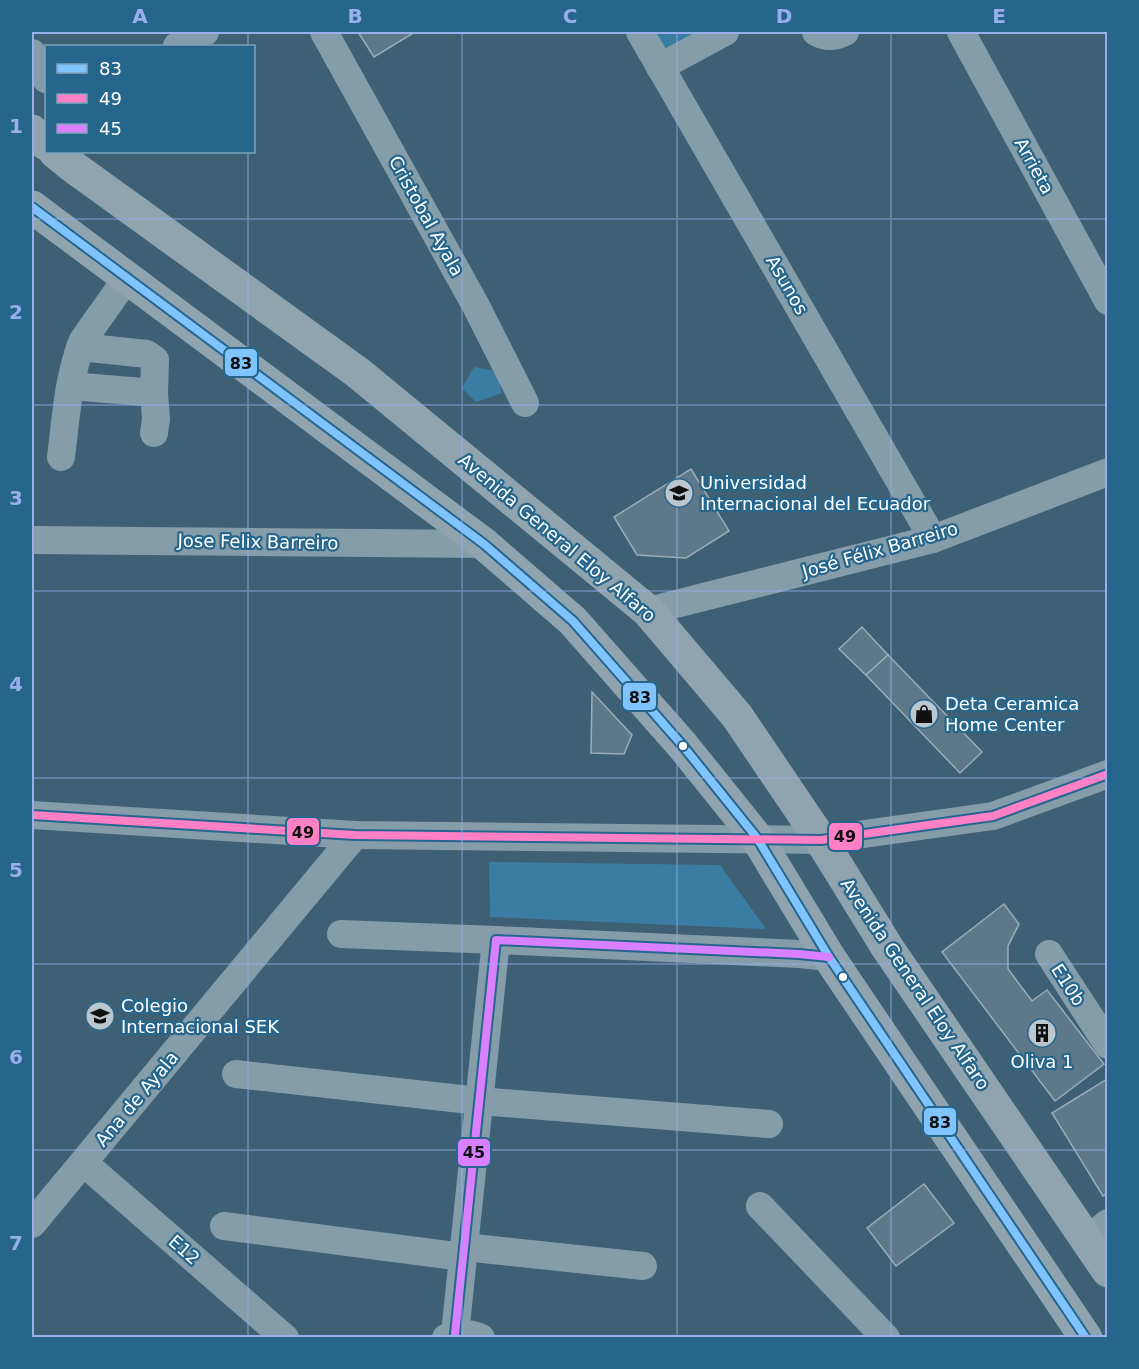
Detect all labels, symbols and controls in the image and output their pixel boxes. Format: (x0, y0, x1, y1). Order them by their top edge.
text: A (132, 4, 148, 28)
text: B (347, 4, 363, 28)
text: C (563, 4, 577, 28)
text: D (776, 4, 792, 28)
text: E (992, 4, 1006, 28)
legend (45, 45, 255, 153)
text: 83 (99, 58, 122, 79)
text: 49 (99, 88, 122, 109)
text: 1 (9, 114, 23, 138)
text: 45 (99, 118, 122, 139)
street label: Arrieta (1010, 134, 1058, 198)
street label: Cristobal Ayala (385, 152, 468, 280)
street label: Asunos (762, 251, 813, 318)
text: 2 (9, 300, 23, 324)
line badge: 83 (224, 348, 258, 377)
text: 83 (230, 354, 252, 373)
street label: Avenida General Eloy Alfaro (455, 449, 660, 626)
place label: Universidad Internacional del Ecuador (700, 472, 931, 514)
school or university icon: Universidad Internacional del Ecuador (663, 477, 695, 509)
text: 3 (9, 486, 23, 510)
street label: José Félix Barreiro (799, 517, 960, 582)
street label: Jose Felix Barreiro (176, 530, 339, 553)
text: 4 (9, 672, 23, 696)
line badge: 83 (622, 682, 657, 711)
text: 83 (629, 688, 651, 707)
place label: Deta Ceramica Home Center (945, 693, 1079, 735)
shop icon: Deta Ceramica Home Center (908, 698, 940, 730)
unlabelled marker (677, 740, 689, 752)
line badge: 49 (286, 817, 320, 846)
line badge: 49 (828, 822, 863, 851)
text: 49 (292, 823, 314, 842)
text: 49 (834, 827, 856, 846)
text: 5 (9, 858, 23, 882)
street label: Avenida General Eloy Alfaro (837, 874, 994, 1094)
street label: E10b (1047, 960, 1090, 1010)
unlabelled marker (837, 971, 849, 983)
place label: Colegio Internacional SEK (121, 995, 280, 1037)
school or university icon: Colegio Internacional SEK (84, 1000, 116, 1032)
building icon: Oliva 1 (1026, 1017, 1058, 1049)
text: 6 (9, 1045, 23, 1069)
street label: Ana de Ayala (91, 1047, 182, 1150)
place label: Oliva 1 (1010, 1051, 1074, 1072)
line badge: 83 (923, 1107, 957, 1136)
text: 83 (929, 1113, 951, 1132)
line badge: 45 (457, 1138, 491, 1167)
text: 45 (463, 1143, 485, 1162)
street label: E12 (165, 1230, 204, 1269)
text: 7 (9, 1231, 23, 1255)

